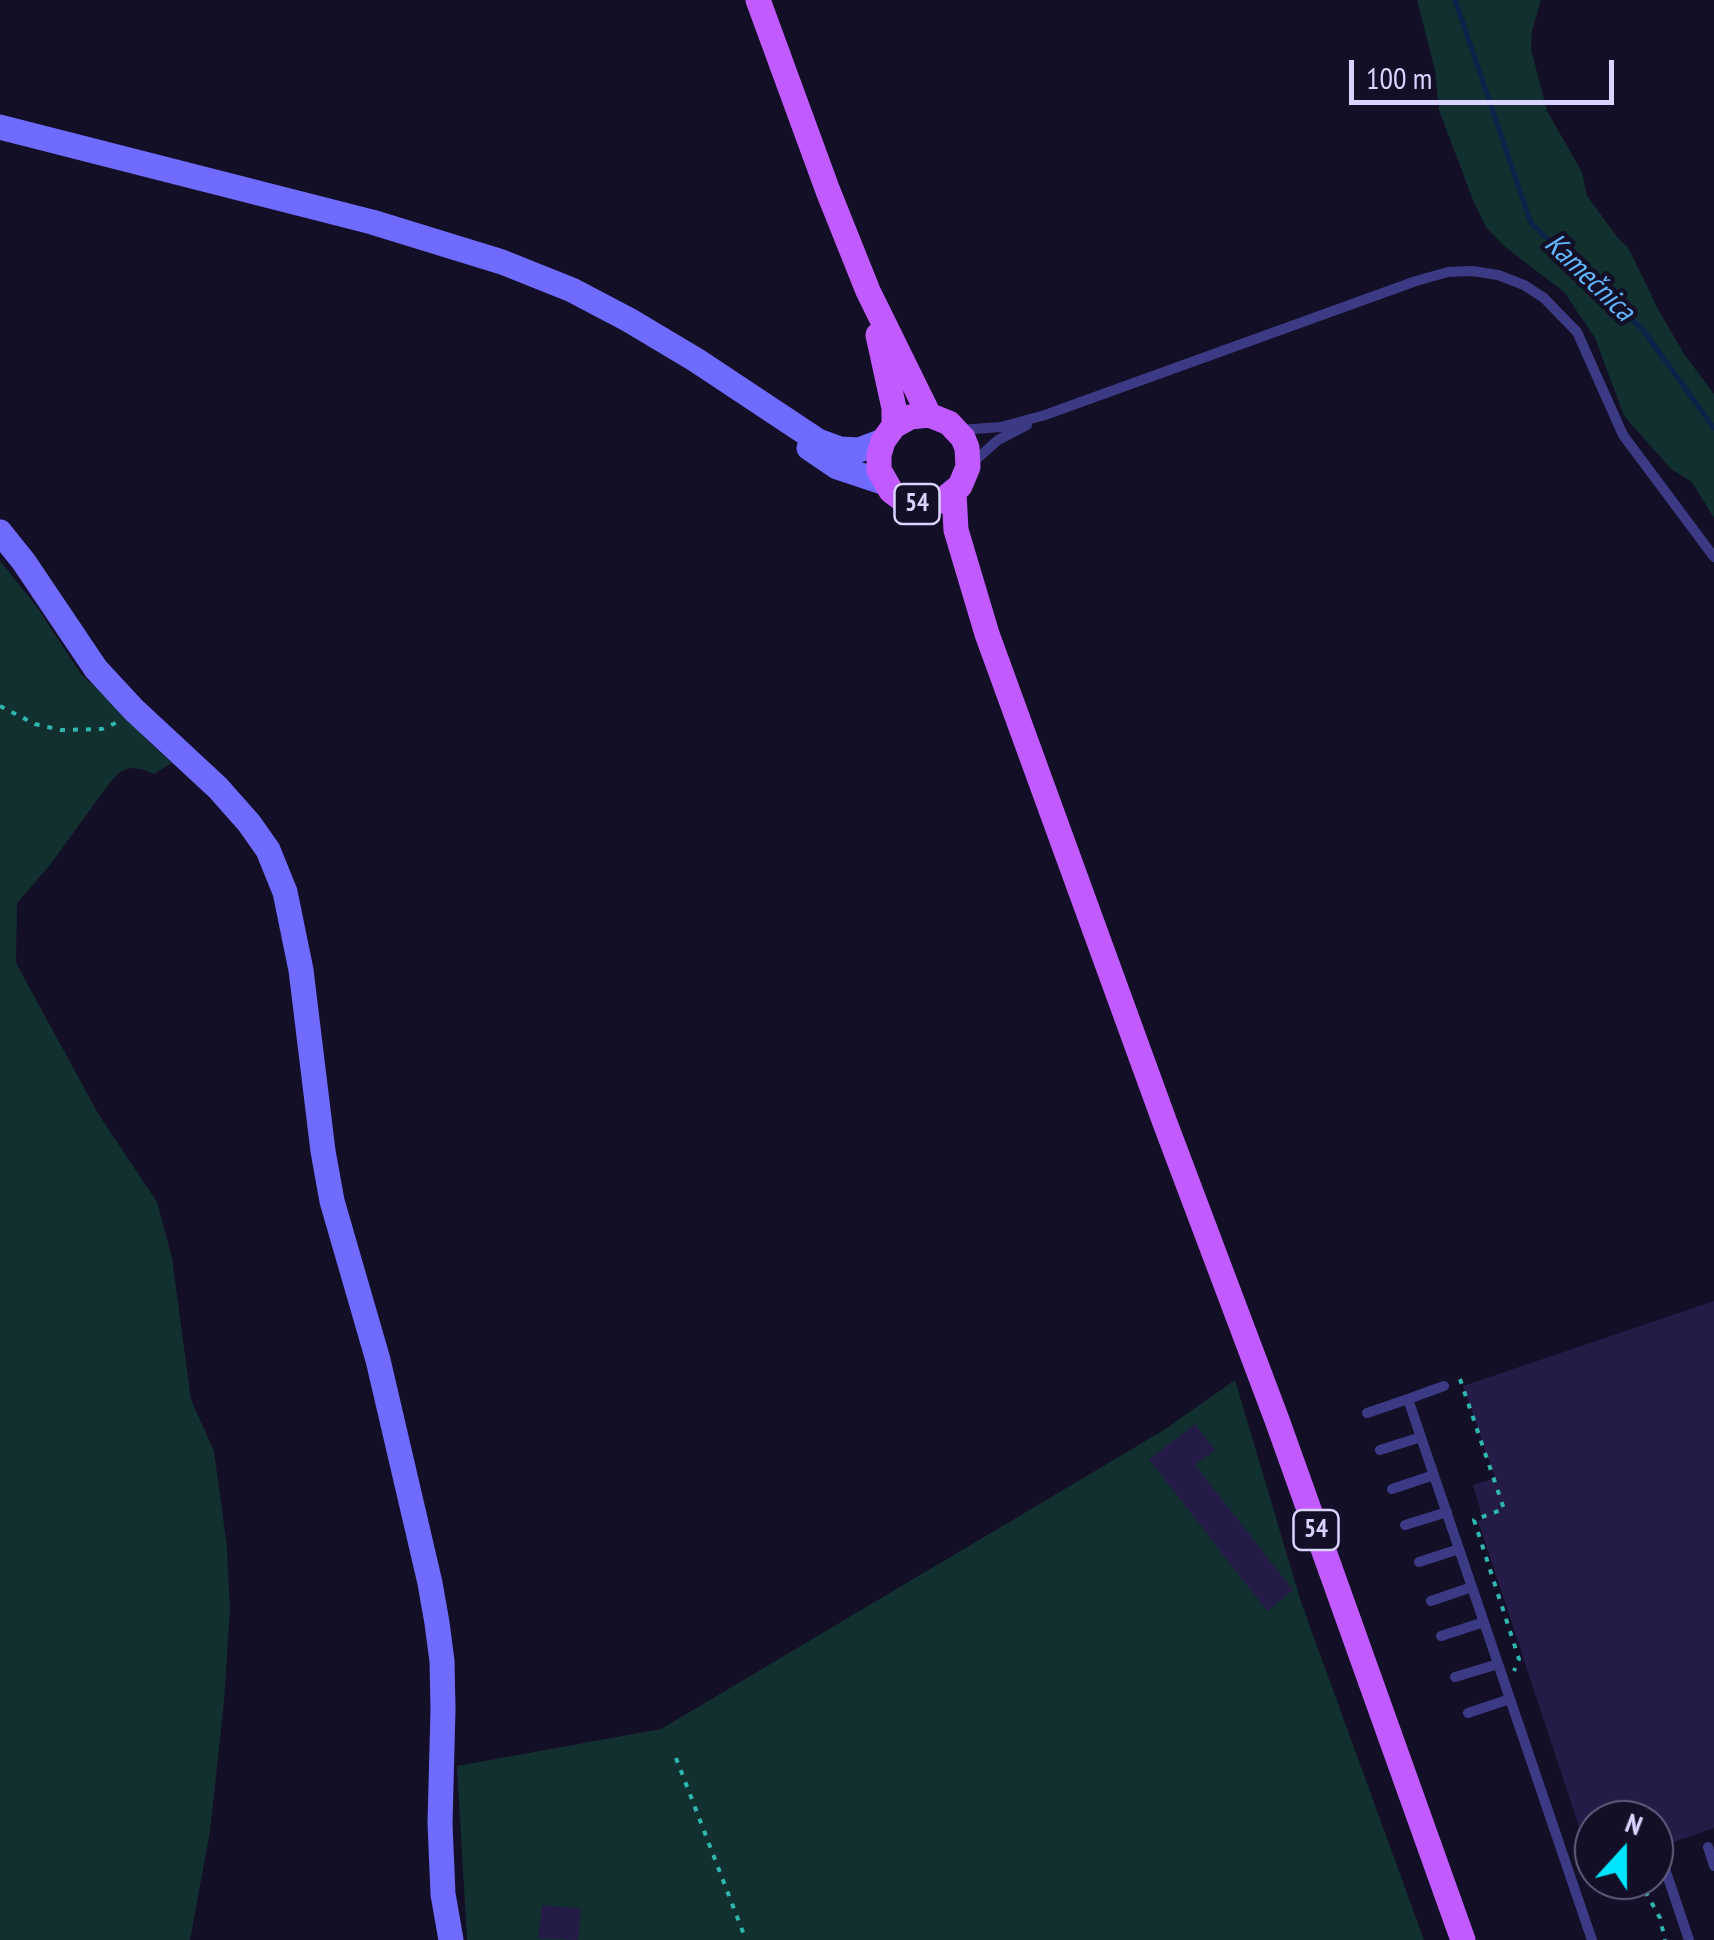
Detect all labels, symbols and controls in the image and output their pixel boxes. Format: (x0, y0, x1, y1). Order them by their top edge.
scale bar (1354, 40, 1619, 102)
text: 100 m (1366, 58, 1432, 97)
water label: Kamečnica (1537, 227, 1641, 329)
road number: 54 (894, 484, 940, 524)
road number: 54 (1294, 1510, 1338, 1550)
north arrow (1574, 1800, 1674, 1900)
text: N (1621, 1803, 1648, 1843)

